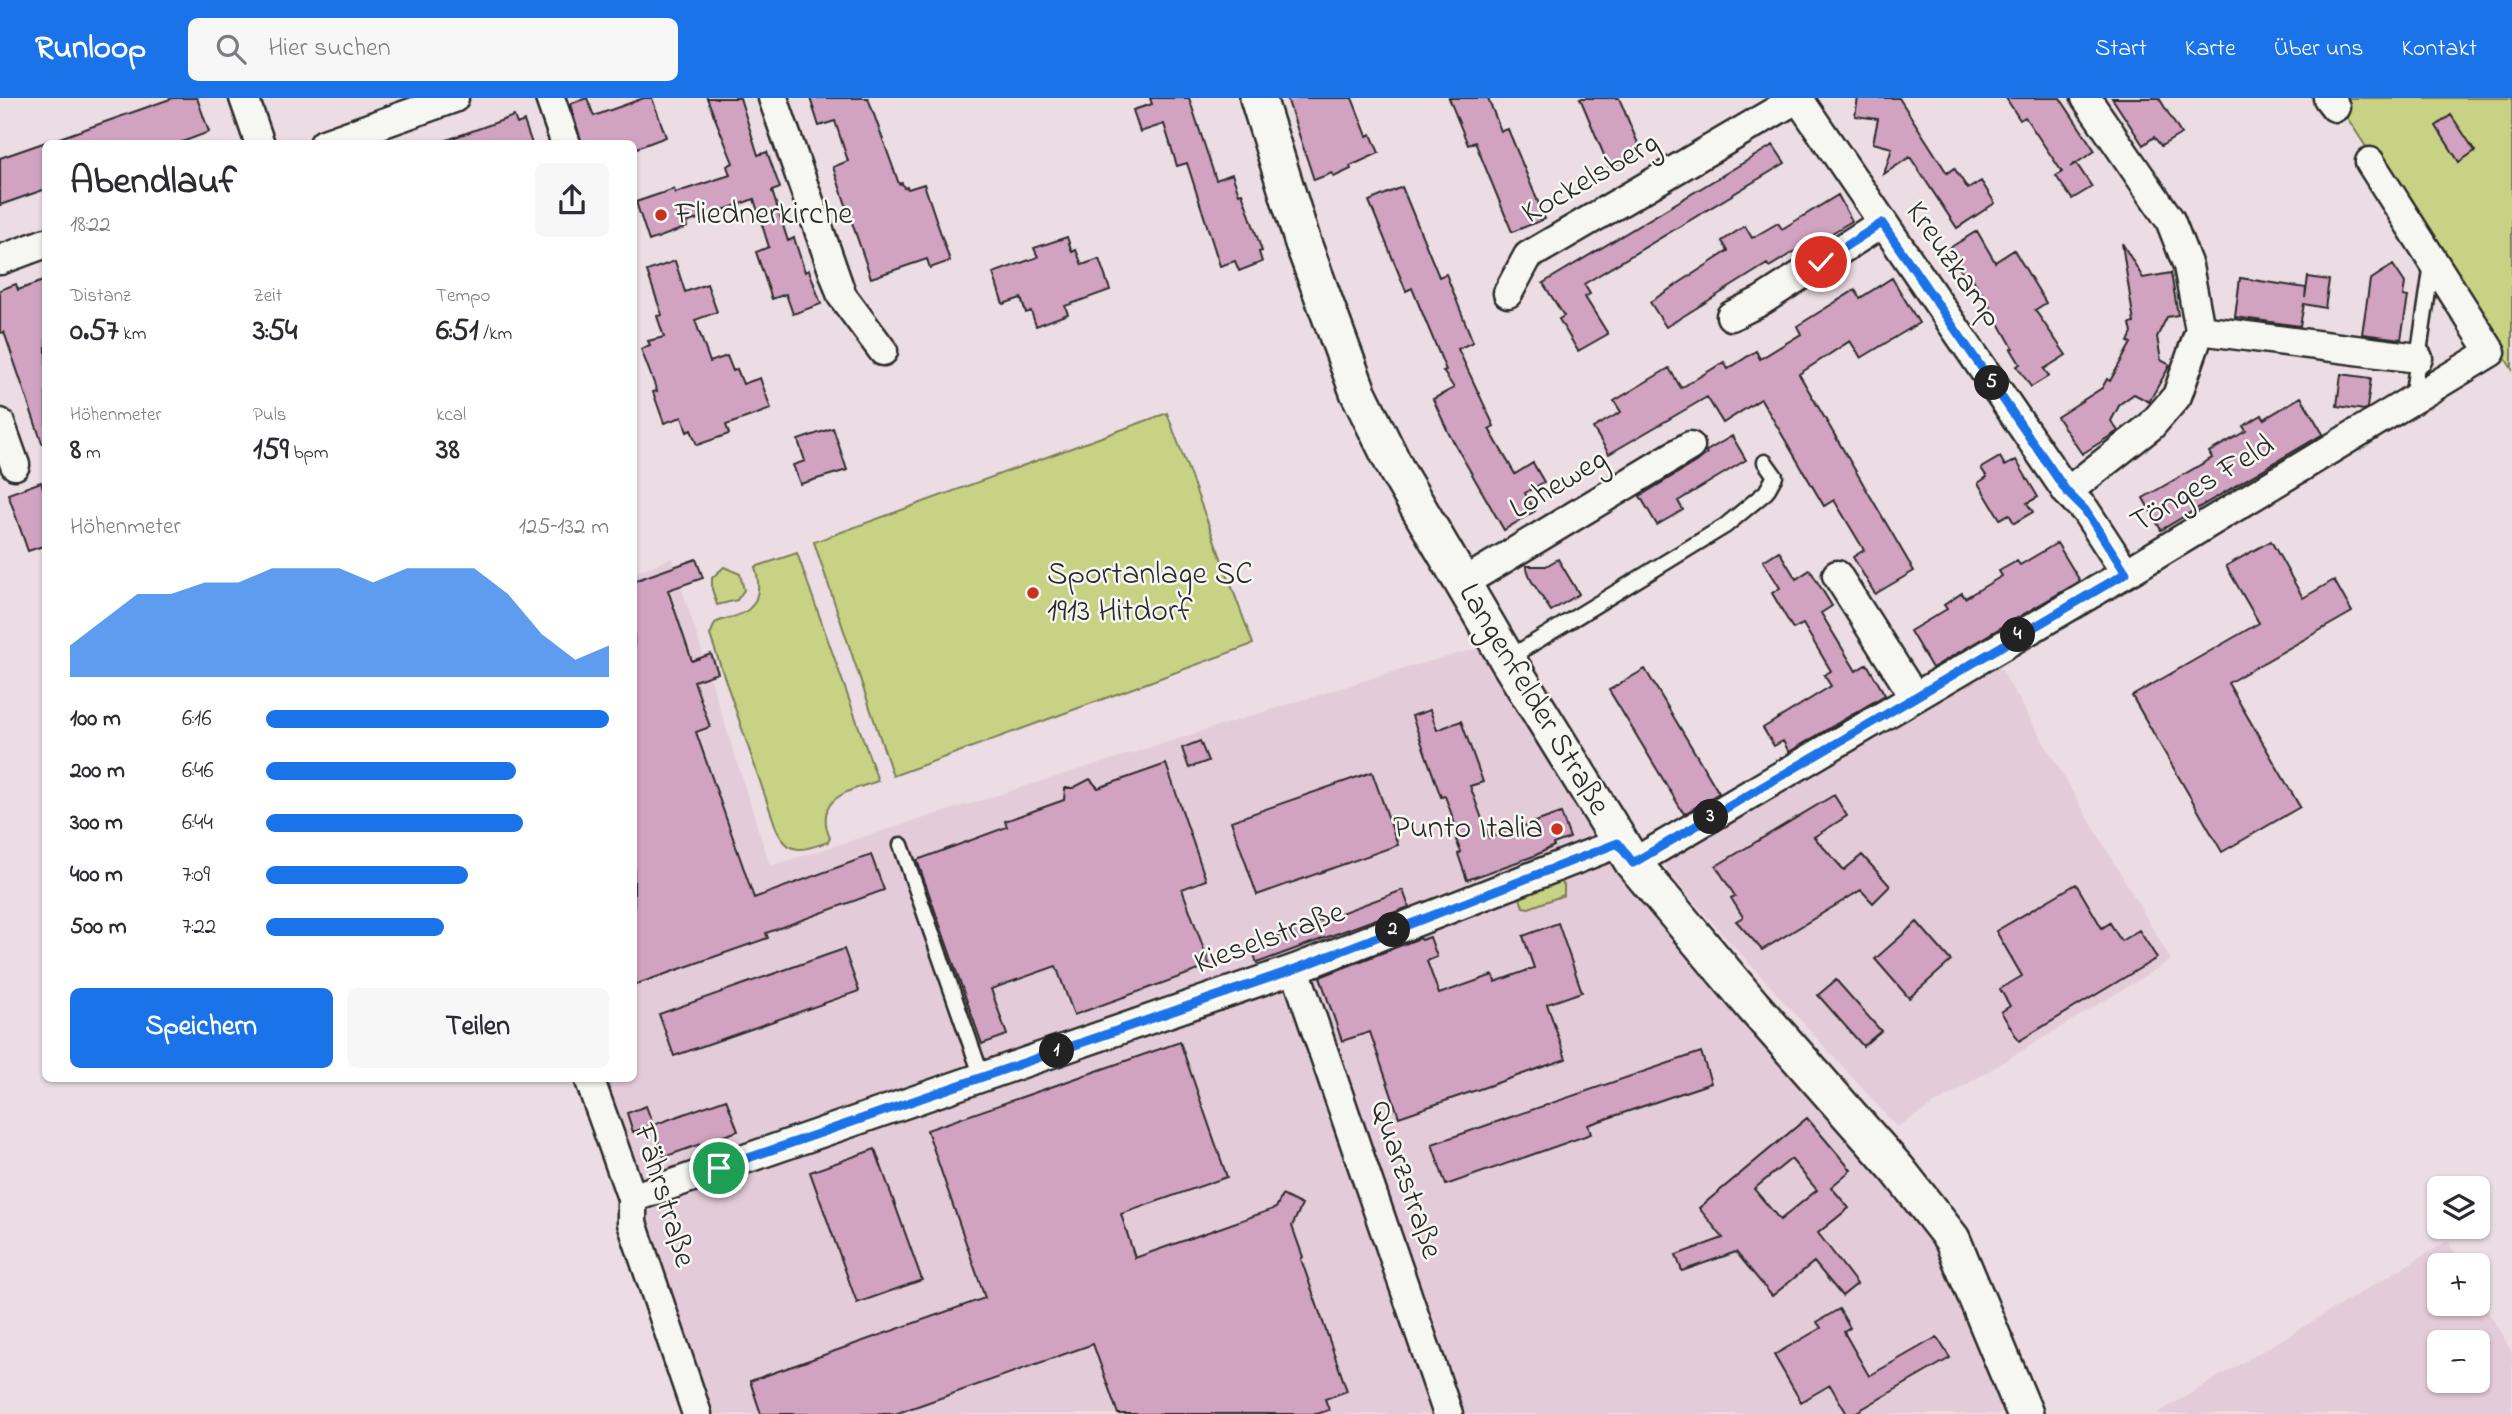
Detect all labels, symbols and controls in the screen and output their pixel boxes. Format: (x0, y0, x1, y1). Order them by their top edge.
search box (188, 18, 678, 81)
text: Runloop (35, 25, 146, 73)
icon: search (212, 30, 250, 68)
text: Hier suchen (268, 30, 391, 68)
text: Start (2095, 32, 2147, 67)
text: Karte (2185, 32, 2236, 67)
text: Über uns (2274, 32, 2363, 67)
text: Kontakt (2401, 32, 2477, 67)
street label: Kockelsberg (1513, 121, 1669, 237)
text: Abendlauf (70, 155, 237, 211)
button: share (535, 163, 609, 237)
place label: Fliednerkirche (674, 192, 853, 239)
street label: Kreuzkamp (1892, 192, 2014, 338)
marker: Fliednerkirche (653, 207, 669, 223)
text: 18:22 (70, 209, 111, 242)
pin (1791, 232, 1851, 292)
icon: check (1802, 243, 1840, 281)
text: Distanz (70, 283, 131, 310)
text: Zeit (253, 283, 282, 310)
text: Tempo (436, 283, 490, 310)
text: 0.57 (70, 310, 119, 354)
text: 3:54 (253, 310, 297, 354)
text: 6:51 (436, 310, 478, 354)
text: km (119, 321, 146, 348)
text: /km (478, 321, 512, 348)
pin: 5 (1974, 366, 2010, 400)
text: 5 (1986, 369, 1997, 396)
text: Höhenmeter (70, 402, 161, 429)
text: Puls (253, 402, 287, 429)
text: kcal (436, 402, 466, 429)
street label: Tönges Feld (2122, 423, 2284, 547)
text: 8 (70, 429, 81, 473)
text: 159 (253, 429, 289, 473)
text: 38 (436, 429, 460, 473)
street label: Loheweg (1501, 437, 1617, 533)
text: m (81, 440, 101, 467)
text: bpm (289, 440, 329, 467)
text: Höhenmeter (70, 511, 181, 544)
text: 125–132 m (519, 511, 609, 544)
place label: Sportanlage SC 1913 Hitdorf (1047, 552, 1253, 636)
street label: Langenfelder Straße (1445, 575, 1621, 826)
marker: Sportanlage SC 1913 Hitdorf (1025, 585, 1041, 601)
pin: 4 (2000, 618, 2036, 652)
text: 4 (2014, 621, 2021, 648)
text: 100 m (70, 703, 121, 736)
text: 6:16 (182, 703, 212, 736)
text: 200 m (70, 755, 125, 788)
text: 6:46 (182, 755, 214, 788)
pin: 3 (1694, 800, 1728, 834)
text: 3 (1707, 803, 1714, 830)
place label: Punto Italia (1393, 806, 1543, 853)
text: 300 m (70, 807, 123, 840)
text: 6:44 (182, 807, 213, 840)
marker: Punto Italia (1549, 821, 1565, 837)
text: 400 m (70, 859, 123, 892)
text: 7:09 (182, 859, 210, 892)
street label: Kieselstraße (1188, 890, 1352, 988)
text: 500 m (70, 911, 127, 944)
text: 7:22 (182, 911, 216, 944)
pin: 2 (1376, 912, 1410, 948)
text: 2 (1388, 916, 1397, 943)
button: Speichern (70, 988, 333, 1068)
button: Teilen (347, 988, 609, 1068)
pin: 1 (1040, 1034, 1074, 1068)
text: 1 (1053, 1037, 1060, 1064)
street label: Quarzstraße (1356, 1094, 1454, 1266)
street label: Fährstraße (619, 1118, 707, 1274)
pin (689, 1138, 749, 1198)
icon: arrive (700, 1149, 738, 1187)
map controls (2427, 1176, 2490, 1393)
button: layers (2427, 1176, 2490, 1239)
button: + (2427, 1253, 2490, 1316)
button: − (2427, 1330, 2490, 1393)

